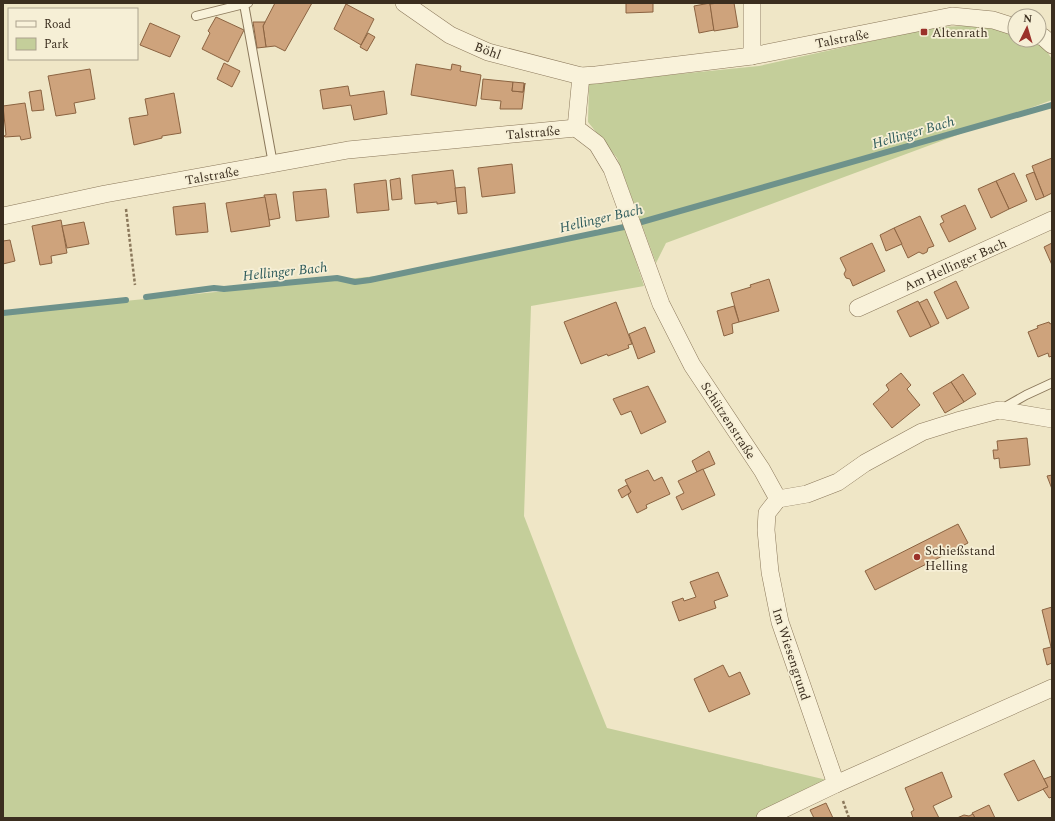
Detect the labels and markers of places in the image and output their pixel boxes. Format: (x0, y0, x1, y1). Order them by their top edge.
place label: Altenrath (932, 23, 988, 43)
marker: Altenrath (919, 27, 929, 37)
place label: Schießstand Helling (925, 541, 995, 576)
marker: Schießstand Helling (912, 552, 922, 562)

